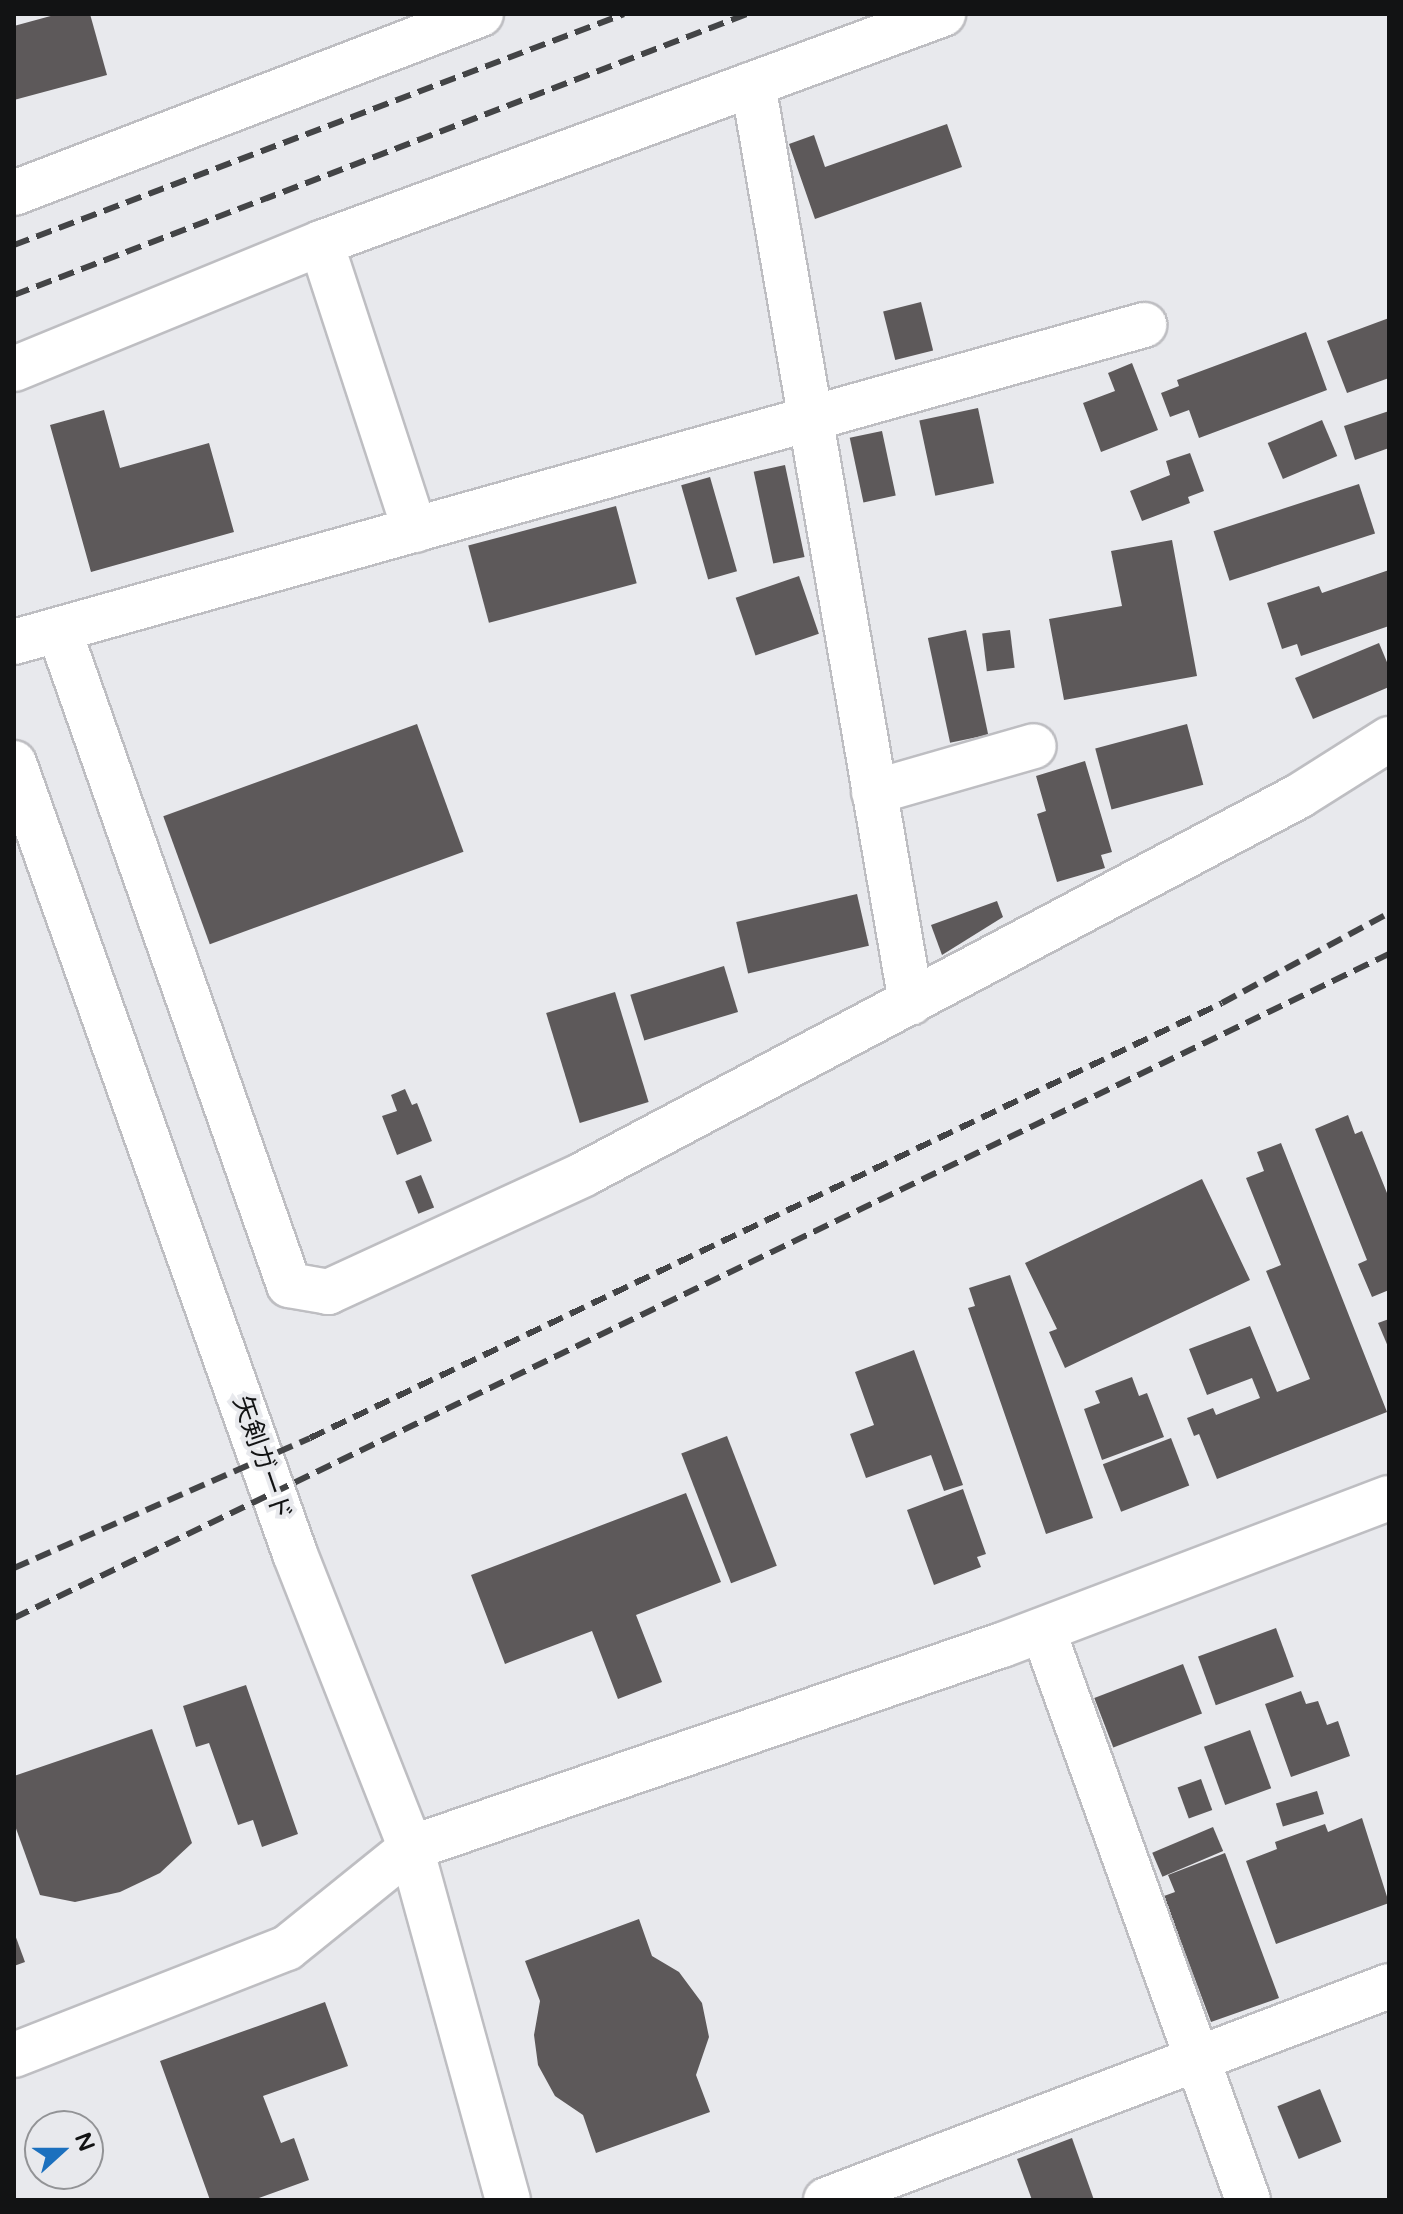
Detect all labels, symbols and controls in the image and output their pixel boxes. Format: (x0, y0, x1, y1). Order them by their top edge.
street label: 矢剣ガード (226, 1391, 298, 1525)
north arrow (24, 2110, 104, 2190)
text: N (69, 2129, 100, 2155)

